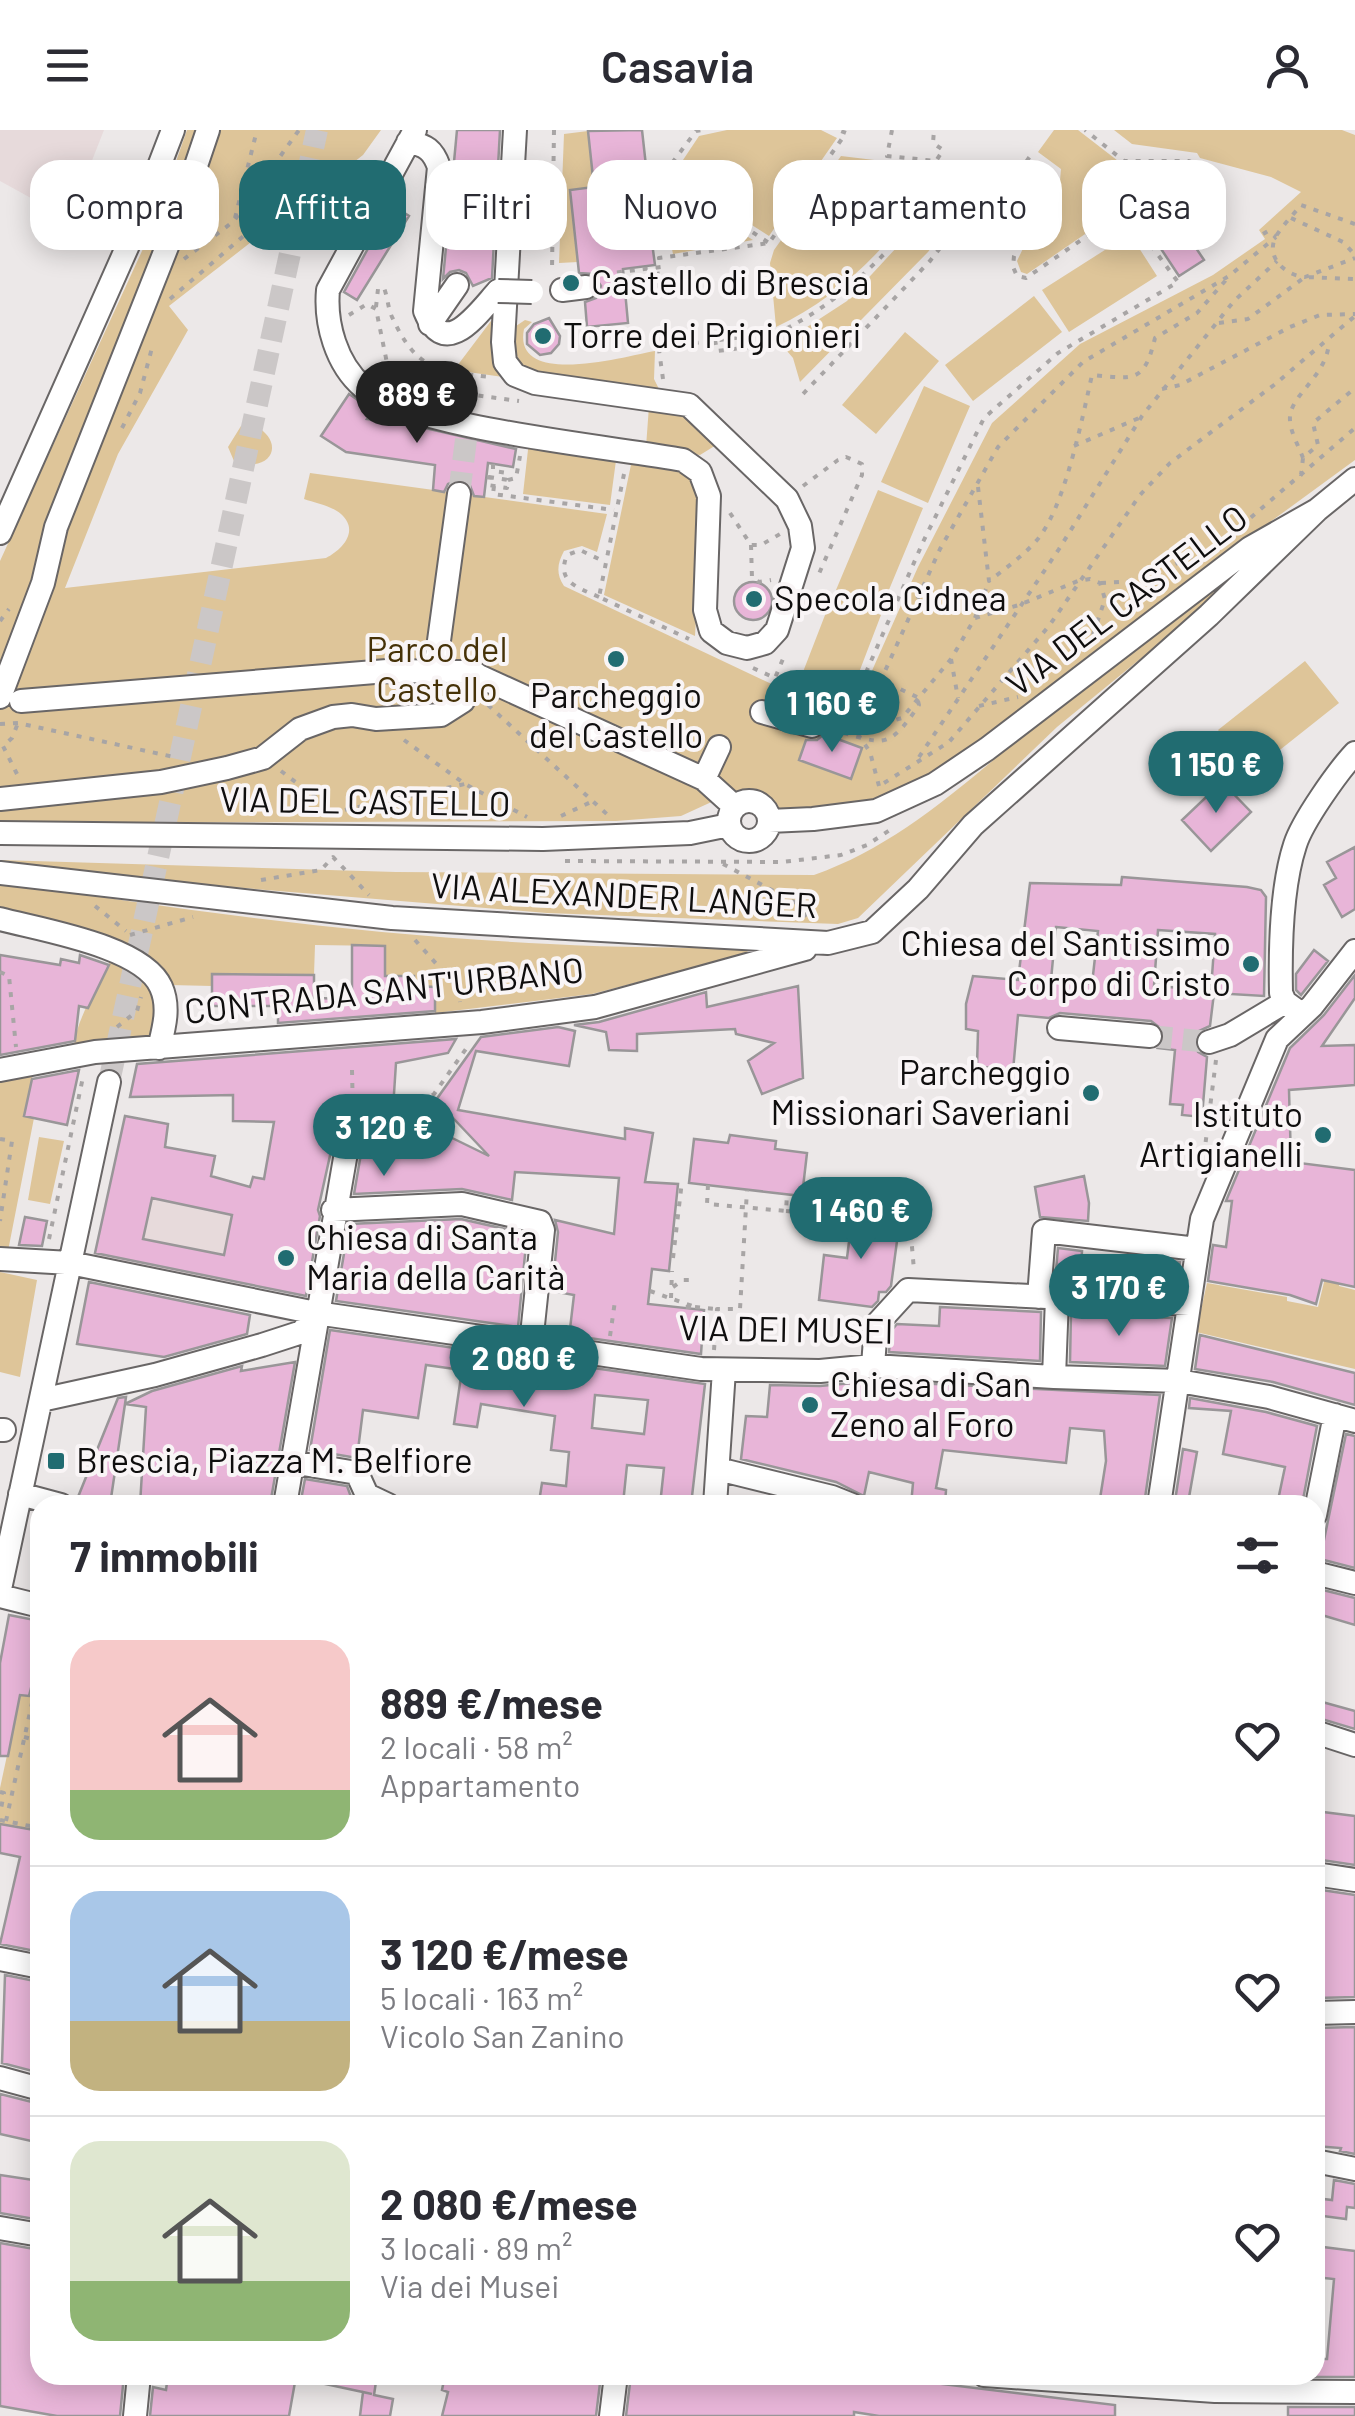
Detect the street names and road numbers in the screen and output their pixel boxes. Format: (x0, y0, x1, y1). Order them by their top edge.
street label: VIA DEL CASTELLO (997, 495, 1255, 704)
street label: VIA DEL CASTELLO (219, 776, 511, 824)
street label: VIA ALEXANDER LANGER (430, 863, 818, 925)
street label: CONTRADA SANT'URBANO (182, 947, 586, 1031)
street label: VIA DEI MUSEI (678, 1305, 894, 1351)

